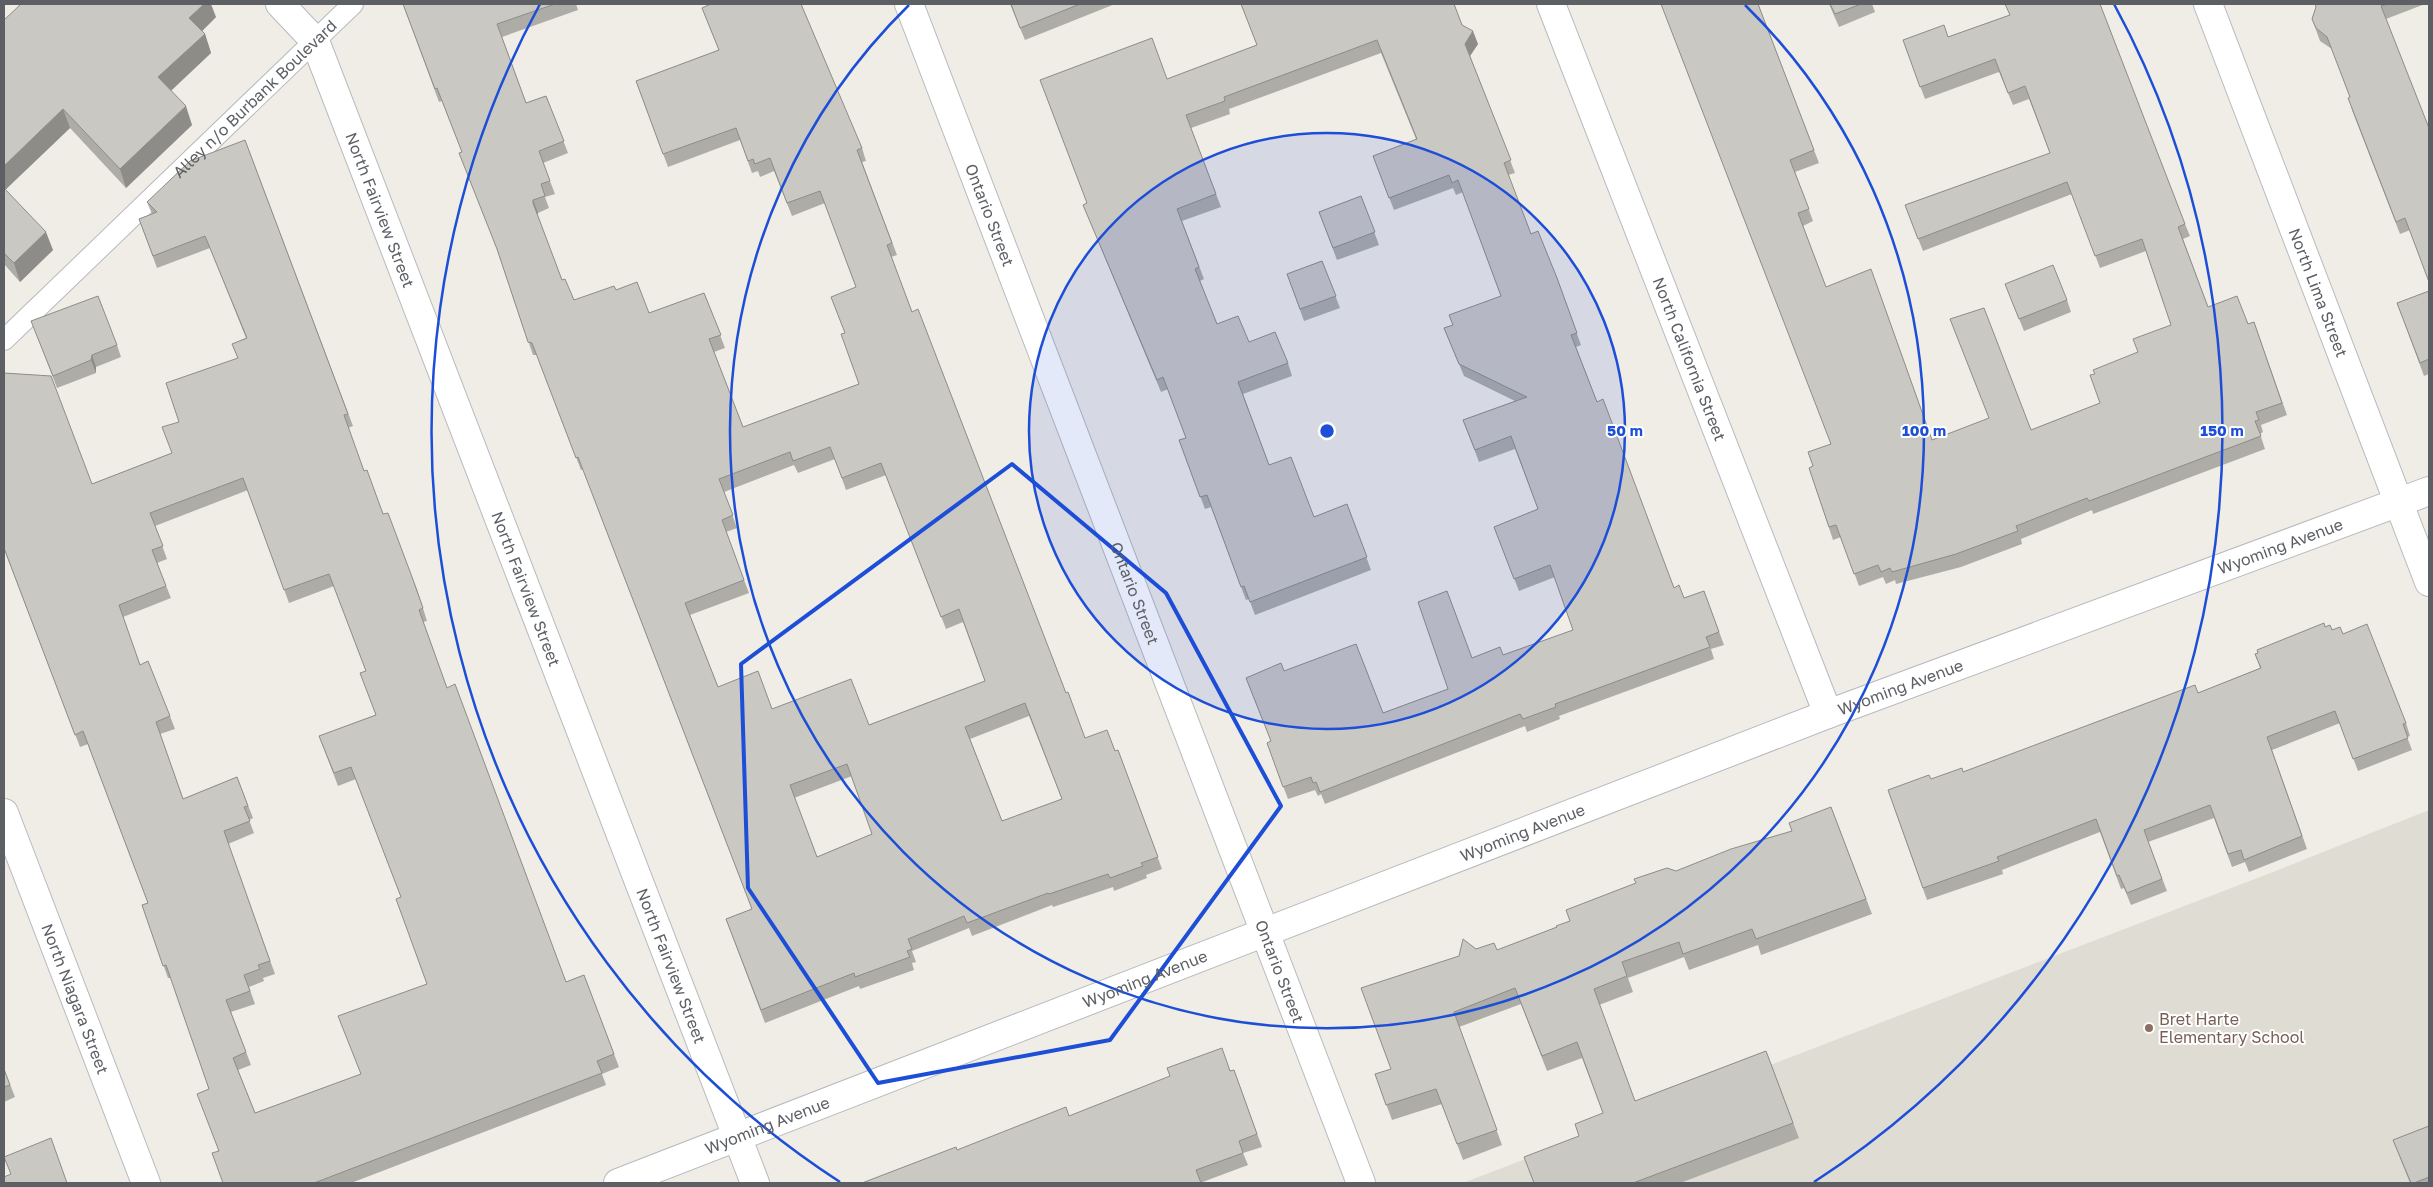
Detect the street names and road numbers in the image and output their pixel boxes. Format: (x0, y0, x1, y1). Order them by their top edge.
street label: Alley n/o Burbank Boulevard (169, 15, 341, 182)
street label: North Fairview Street (341, 130, 419, 290)
street label: Ontario Street (961, 161, 1019, 269)
street label: North Lima Street (2285, 225, 2352, 360)
street label: North California Street (1649, 274, 1730, 444)
street label: North Fairview Street (487, 508, 565, 669)
street label: Wyoming Avenue (2215, 514, 2346, 579)
street label: Ontario Street (1106, 539, 1164, 647)
street label: Wyoming Avenue (1835, 655, 1966, 720)
street label: Wyoming Avenue (1457, 799, 1588, 866)
street label: North Fairview Street (632, 885, 710, 1046)
street label: Ontario Street (1251, 917, 1309, 1026)
street label: North Niagara Street (37, 921, 113, 1077)
street label: Wyoming Avenue (1080, 946, 1210, 1012)
street label: Wyoming Avenue (702, 1092, 832, 1158)

